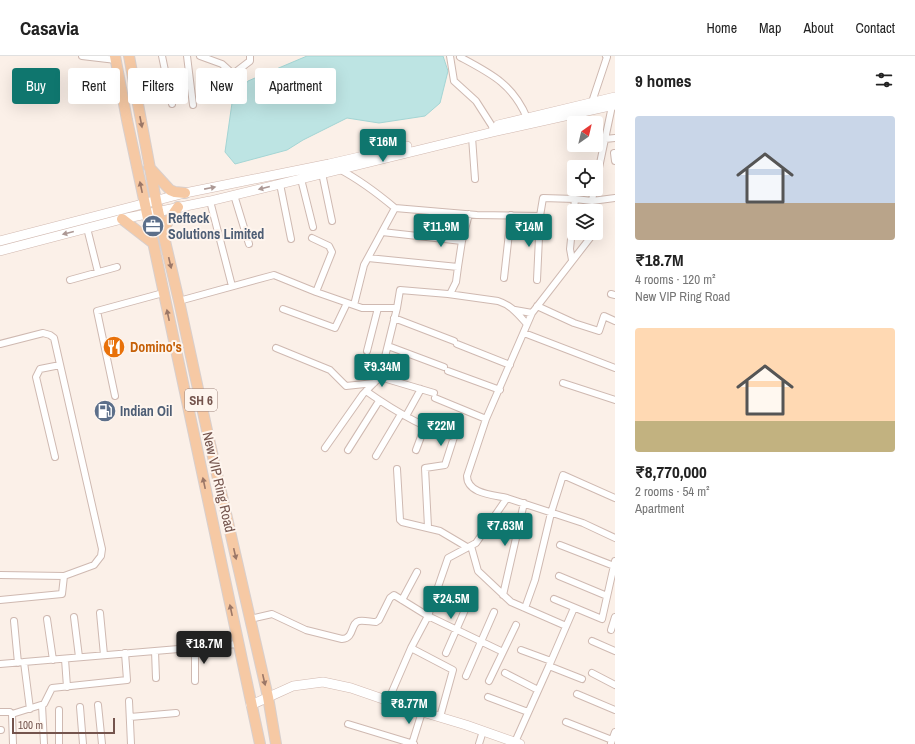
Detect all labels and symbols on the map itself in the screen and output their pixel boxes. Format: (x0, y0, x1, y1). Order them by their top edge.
one-way arrow (138, 116, 144, 128)
north arrow (567, 116, 603, 152)
pin: ₹16M (359, 129, 407, 163)
one-way arrow (138, 181, 144, 194)
one-way arrow (204, 185, 216, 191)
one-way arrow (258, 185, 270, 191)
place label: Refteck Solutions Limited (168, 209, 264, 243)
office icon: Refteck Solutions Limited (140, 213, 166, 239)
pin: ₹11.9M (408, 214, 474, 248)
pin: ₹14M (505, 214, 553, 248)
one-way arrow (62, 230, 75, 236)
one-way arrow (167, 257, 173, 269)
one-way arrow (165, 308, 171, 321)
restaurant icon: Domino's (101, 334, 127, 360)
place label: Domino's (130, 338, 182, 356)
pin: ₹9.34M (349, 354, 415, 388)
road number: SH 6 (185, 389, 217, 411)
fuel station icon: Indian Oil (92, 398, 118, 424)
place label: Indian Oil (120, 402, 172, 420)
pin: ₹22M (417, 413, 465, 447)
street label: New VIP Ring Road (199, 430, 239, 534)
one-way arrow (201, 477, 207, 489)
pin: ₹7.63M (472, 513, 538, 547)
one-way arrow (232, 547, 238, 560)
pin: ₹24.5M (418, 586, 484, 620)
one-way arrow (228, 604, 234, 616)
pin: ₹18.7M (171, 631, 237, 665)
one-way arrow (261, 675, 267, 687)
pin: ₹8.77M (376, 691, 442, 725)
scale bar (12, 716, 115, 735)

